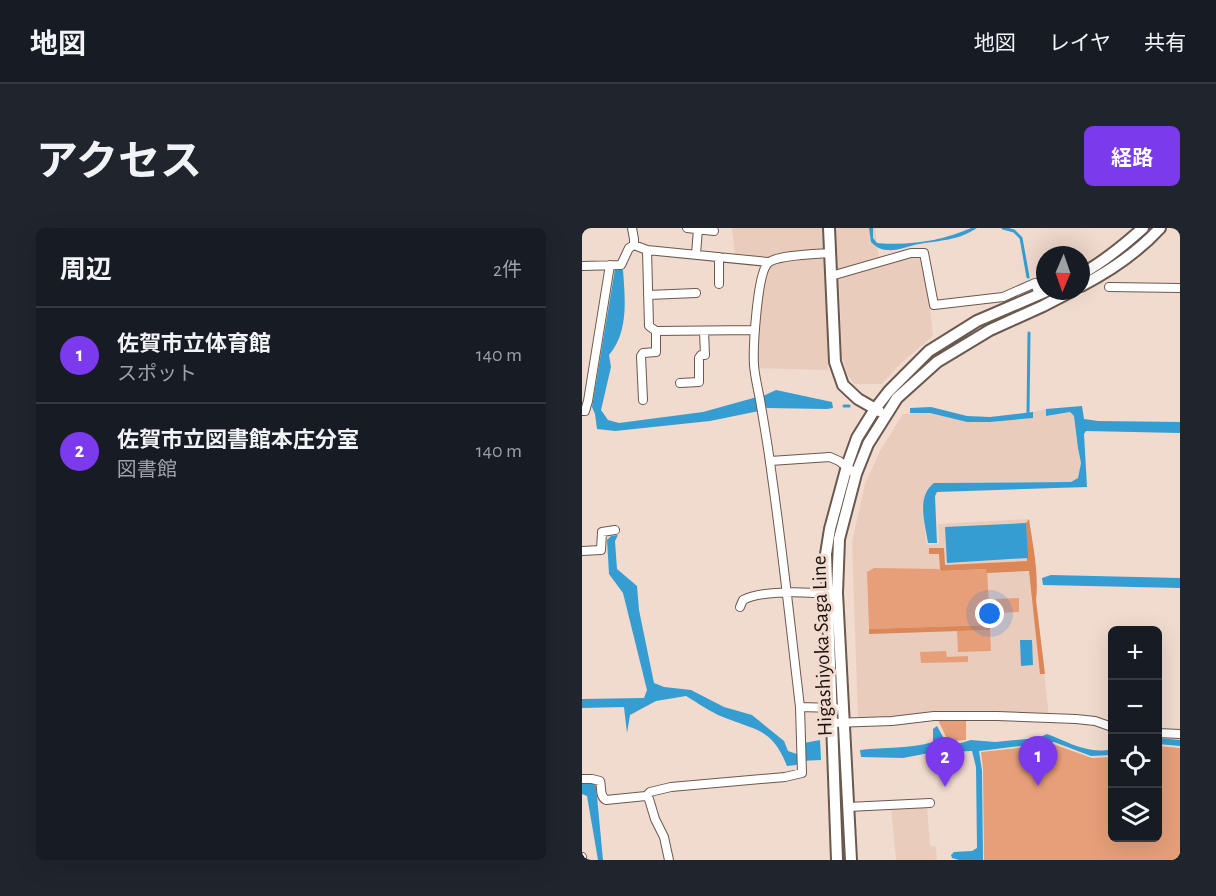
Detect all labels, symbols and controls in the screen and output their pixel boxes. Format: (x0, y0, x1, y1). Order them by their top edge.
text: 地図 (30, 31, 86, 59)
text: 地図 (974, 33, 1016, 54)
text: レイヤ (1049, 33, 1111, 54)
text: 共有 (1144, 33, 1186, 54)
button: 経路 (1084, 126, 1180, 186)
text: アクセス (36, 141, 202, 183)
north arrow (1036, 246, 1090, 300)
text: 周辺 (60, 257, 112, 283)
text: 2件 (493, 260, 522, 280)
text: 佐賀市立体育館 (117, 333, 271, 355)
text: 1 (76, 345, 83, 365)
text: 140 m (476, 345, 522, 365)
text: スポット (117, 364, 197, 384)
text: 佐賀市立図書館本庄分室 (117, 429, 359, 451)
text: 2 (75, 441, 84, 461)
text: 140 m (476, 441, 522, 461)
text: 図書館 (117, 460, 177, 480)
street label: Higashiyoka Saga Line (808, 555, 836, 737)
your location (975, 599, 1004, 628)
map controls (1108, 626, 1162, 842)
button: + (1108, 626, 1162, 680)
button: − (1108, 680, 1162, 734)
button: locate (1108, 734, 1162, 788)
pin: 1 (1018, 736, 1058, 786)
pin: 2 (926, 738, 964, 787)
button: layers (1108, 788, 1162, 842)

